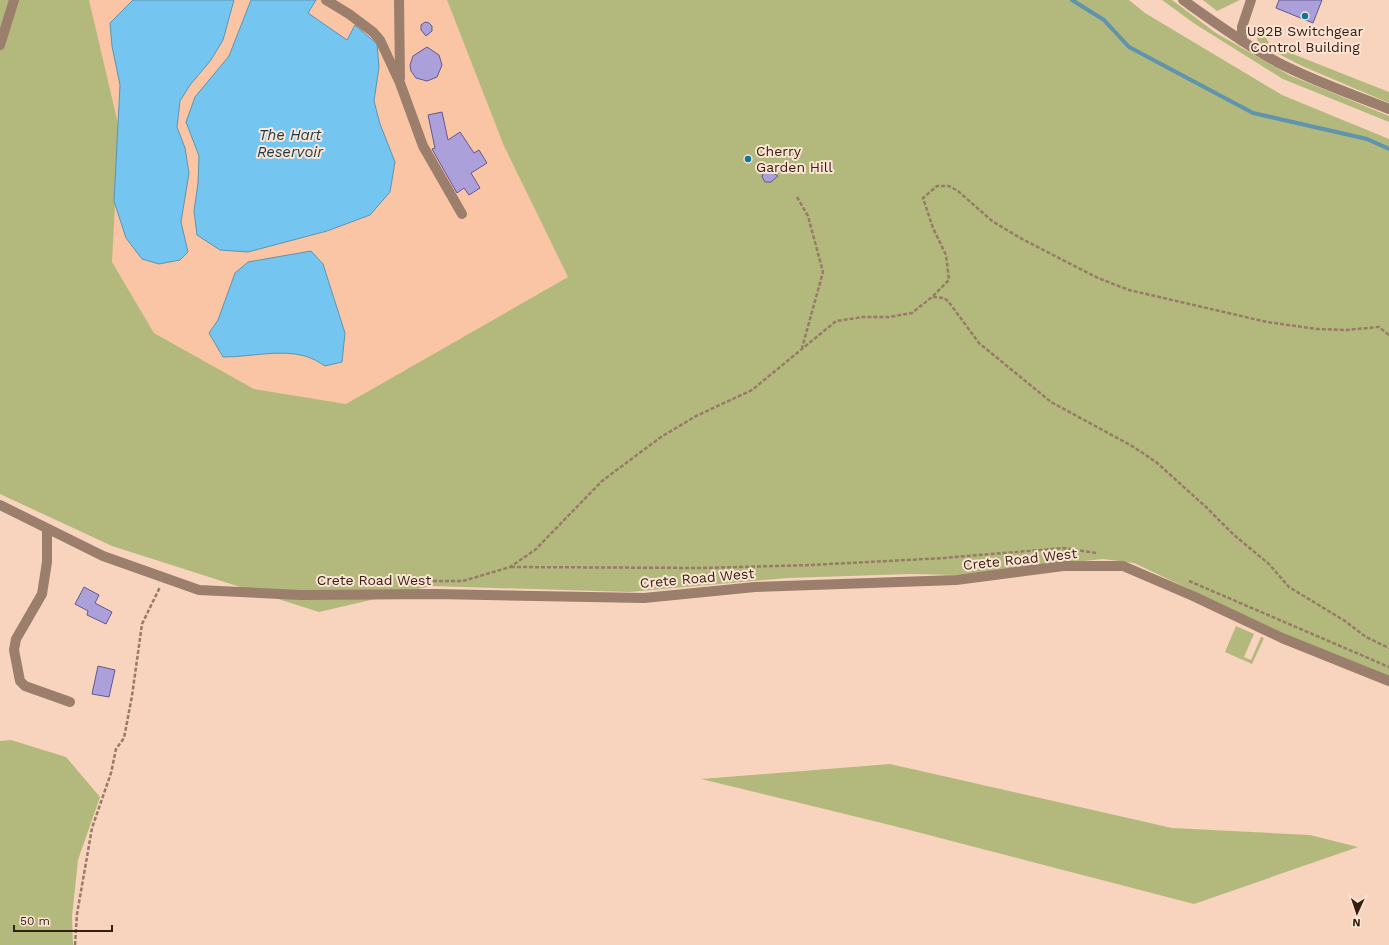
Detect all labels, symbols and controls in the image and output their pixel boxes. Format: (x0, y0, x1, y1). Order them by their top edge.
marker: U92B Switchgear Control Building (1300, 11, 1310, 21)
place label: U92B Switchgear Control Building (1247, 23, 1364, 55)
water label: The Hart Reservoir (257, 126, 324, 161)
place label: Cherry Garden Hill (756, 143, 833, 175)
marker: Cherry Garden Hill (743, 154, 753, 164)
street label: Crete Road West (962, 545, 1078, 573)
street label: Crete Road West (639, 565, 755, 591)
street label: Crete Road West (317, 572, 431, 588)
north arrow (1337, 893, 1377, 933)
scale bar (14, 907, 112, 933)
text: 50 m (20, 914, 50, 928)
text: N (1352, 916, 1361, 929)

